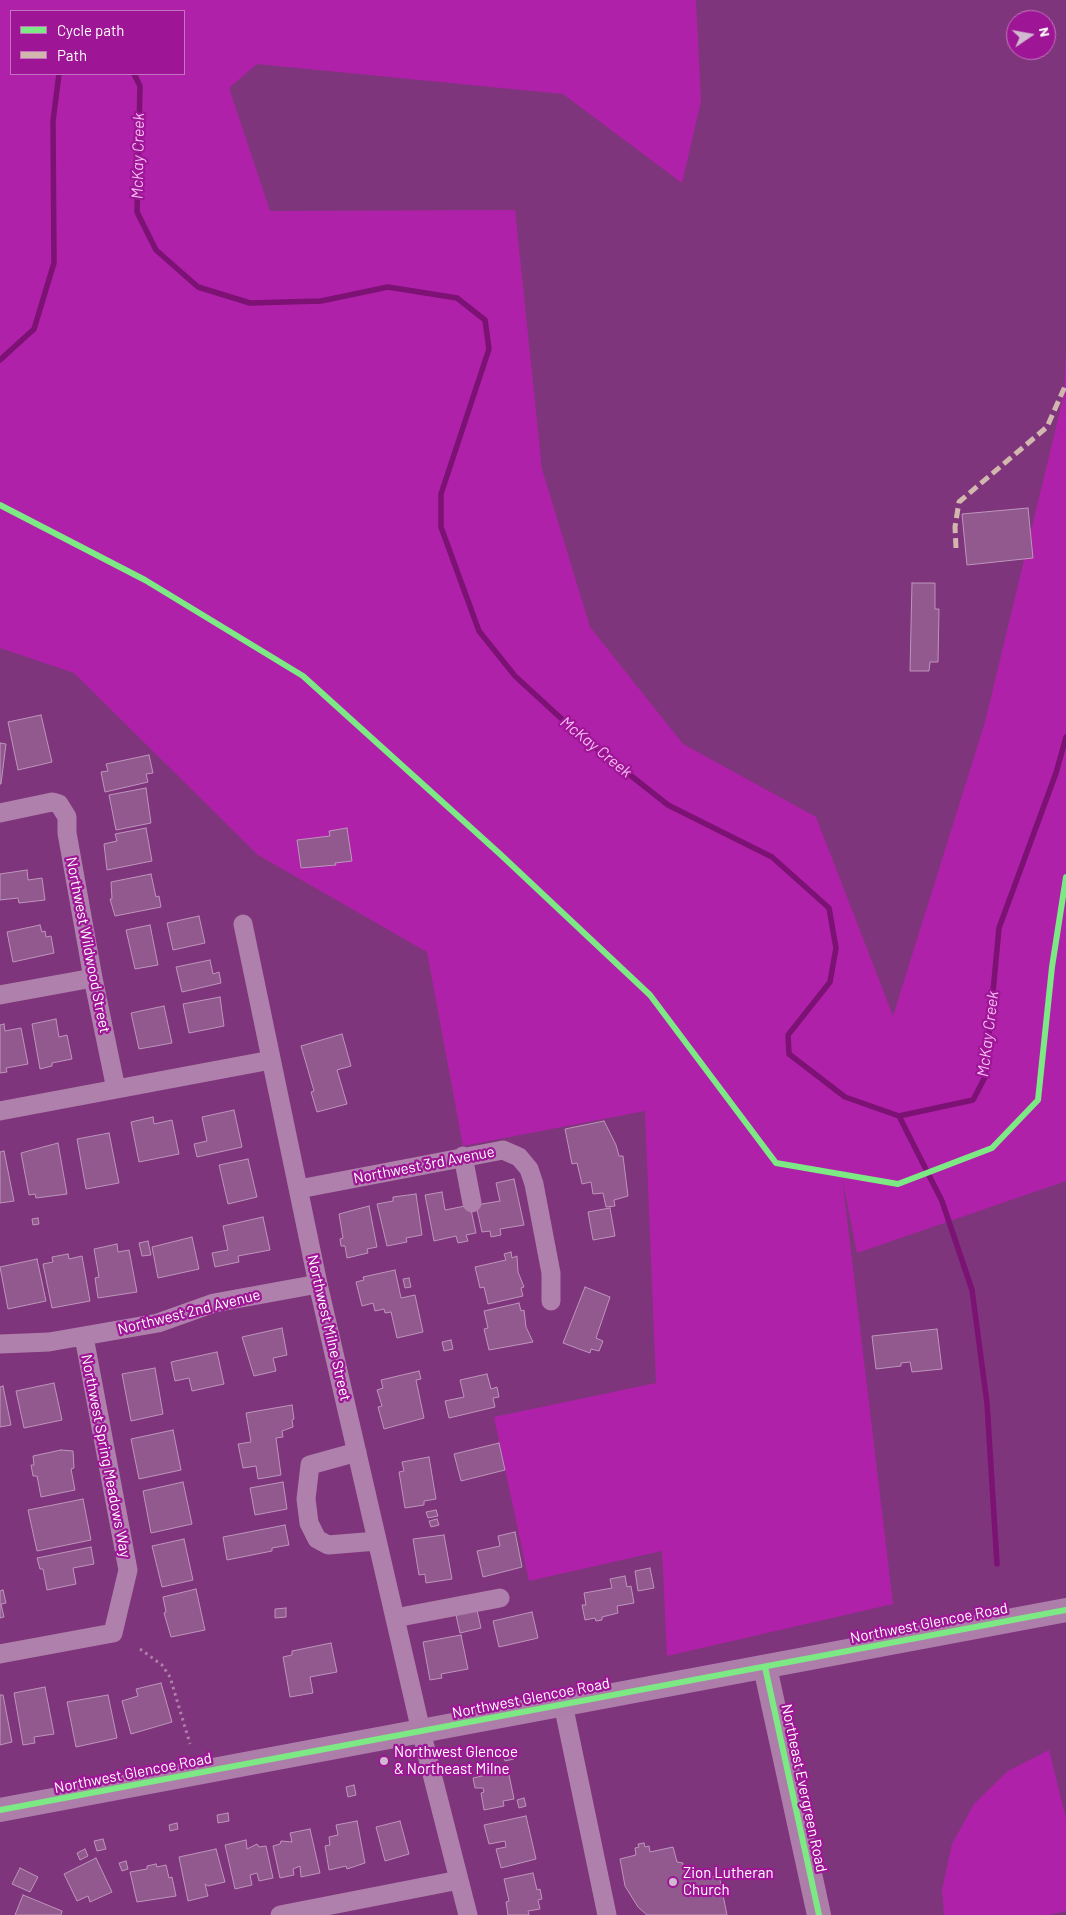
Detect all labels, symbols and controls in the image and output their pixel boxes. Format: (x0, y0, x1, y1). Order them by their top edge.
legend (10, 10, 185, 75)
north arrow (1006, 10, 1056, 60)
text: Cycle path (57, 21, 124, 39)
text: N (1036, 26, 1054, 38)
text: Path (57, 46, 87, 64)
water label: McKay Creek (128, 113, 148, 199)
water label: McKay Creek (556, 712, 636, 782)
street label: Northwest Wildwood Street (62, 855, 114, 1035)
water label: McKay Creek (973, 990, 1003, 1078)
street label: Northwest 3rd Avenue (352, 1142, 496, 1188)
street label: Northwest Milne Street (303, 1253, 355, 1403)
street label: Northwest 2nd Avenue (116, 1286, 262, 1338)
street label: Northwest Spring Meadows Way (77, 1353, 135, 1559)
street label: Northwest Glencoe Road (849, 1599, 1009, 1647)
street label: Northwest Glencoe Road (451, 1674, 611, 1722)
street label: Northeast Evergreen Road (777, 1702, 831, 1874)
place label: Northwest Glencoe & Northeast Milne (394, 1743, 518, 1778)
street label: Northwest Glencoe Road (53, 1749, 213, 1797)
marker: Northwest Glencoe & Northeast Milne (378, 1755, 390, 1767)
place label: Zion Lutheran Church (683, 1864, 773, 1899)
marker: Zion Lutheran Church (667, 1876, 679, 1888)

